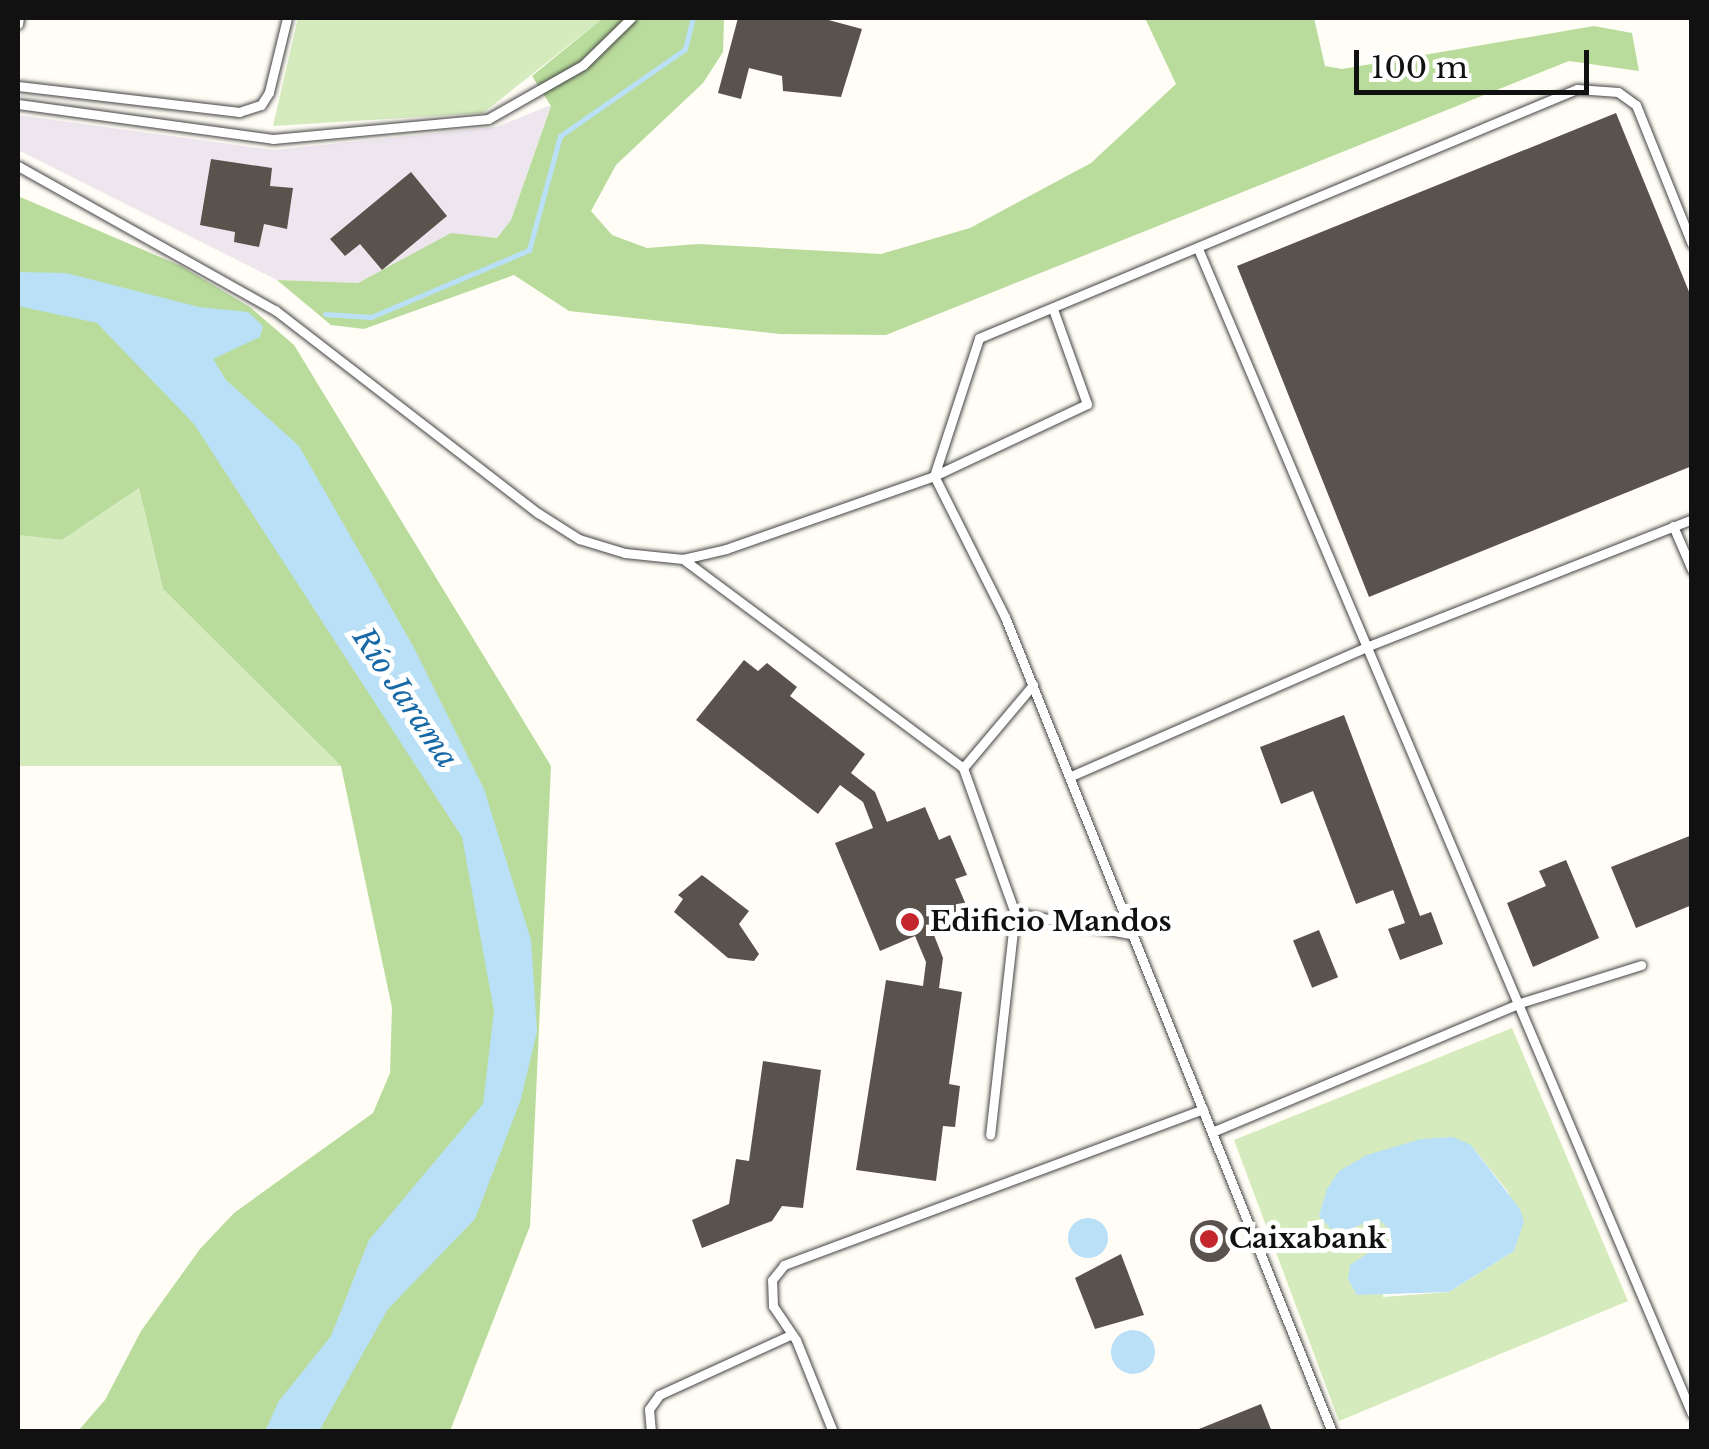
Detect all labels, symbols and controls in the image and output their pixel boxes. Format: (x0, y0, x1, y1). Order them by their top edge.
scale bar (1359, 30, 1594, 92)
text: 100 m (1371, 49, 1468, 86)
water label: Río Jarama (345, 621, 465, 775)
place label: Edificio Mandos (930, 905, 1172, 939)
marker: Edificio Mandos (899, 911, 921, 933)
place label: Caixabank (1229, 1222, 1386, 1256)
marker: Caixabank (1198, 1228, 1220, 1250)

